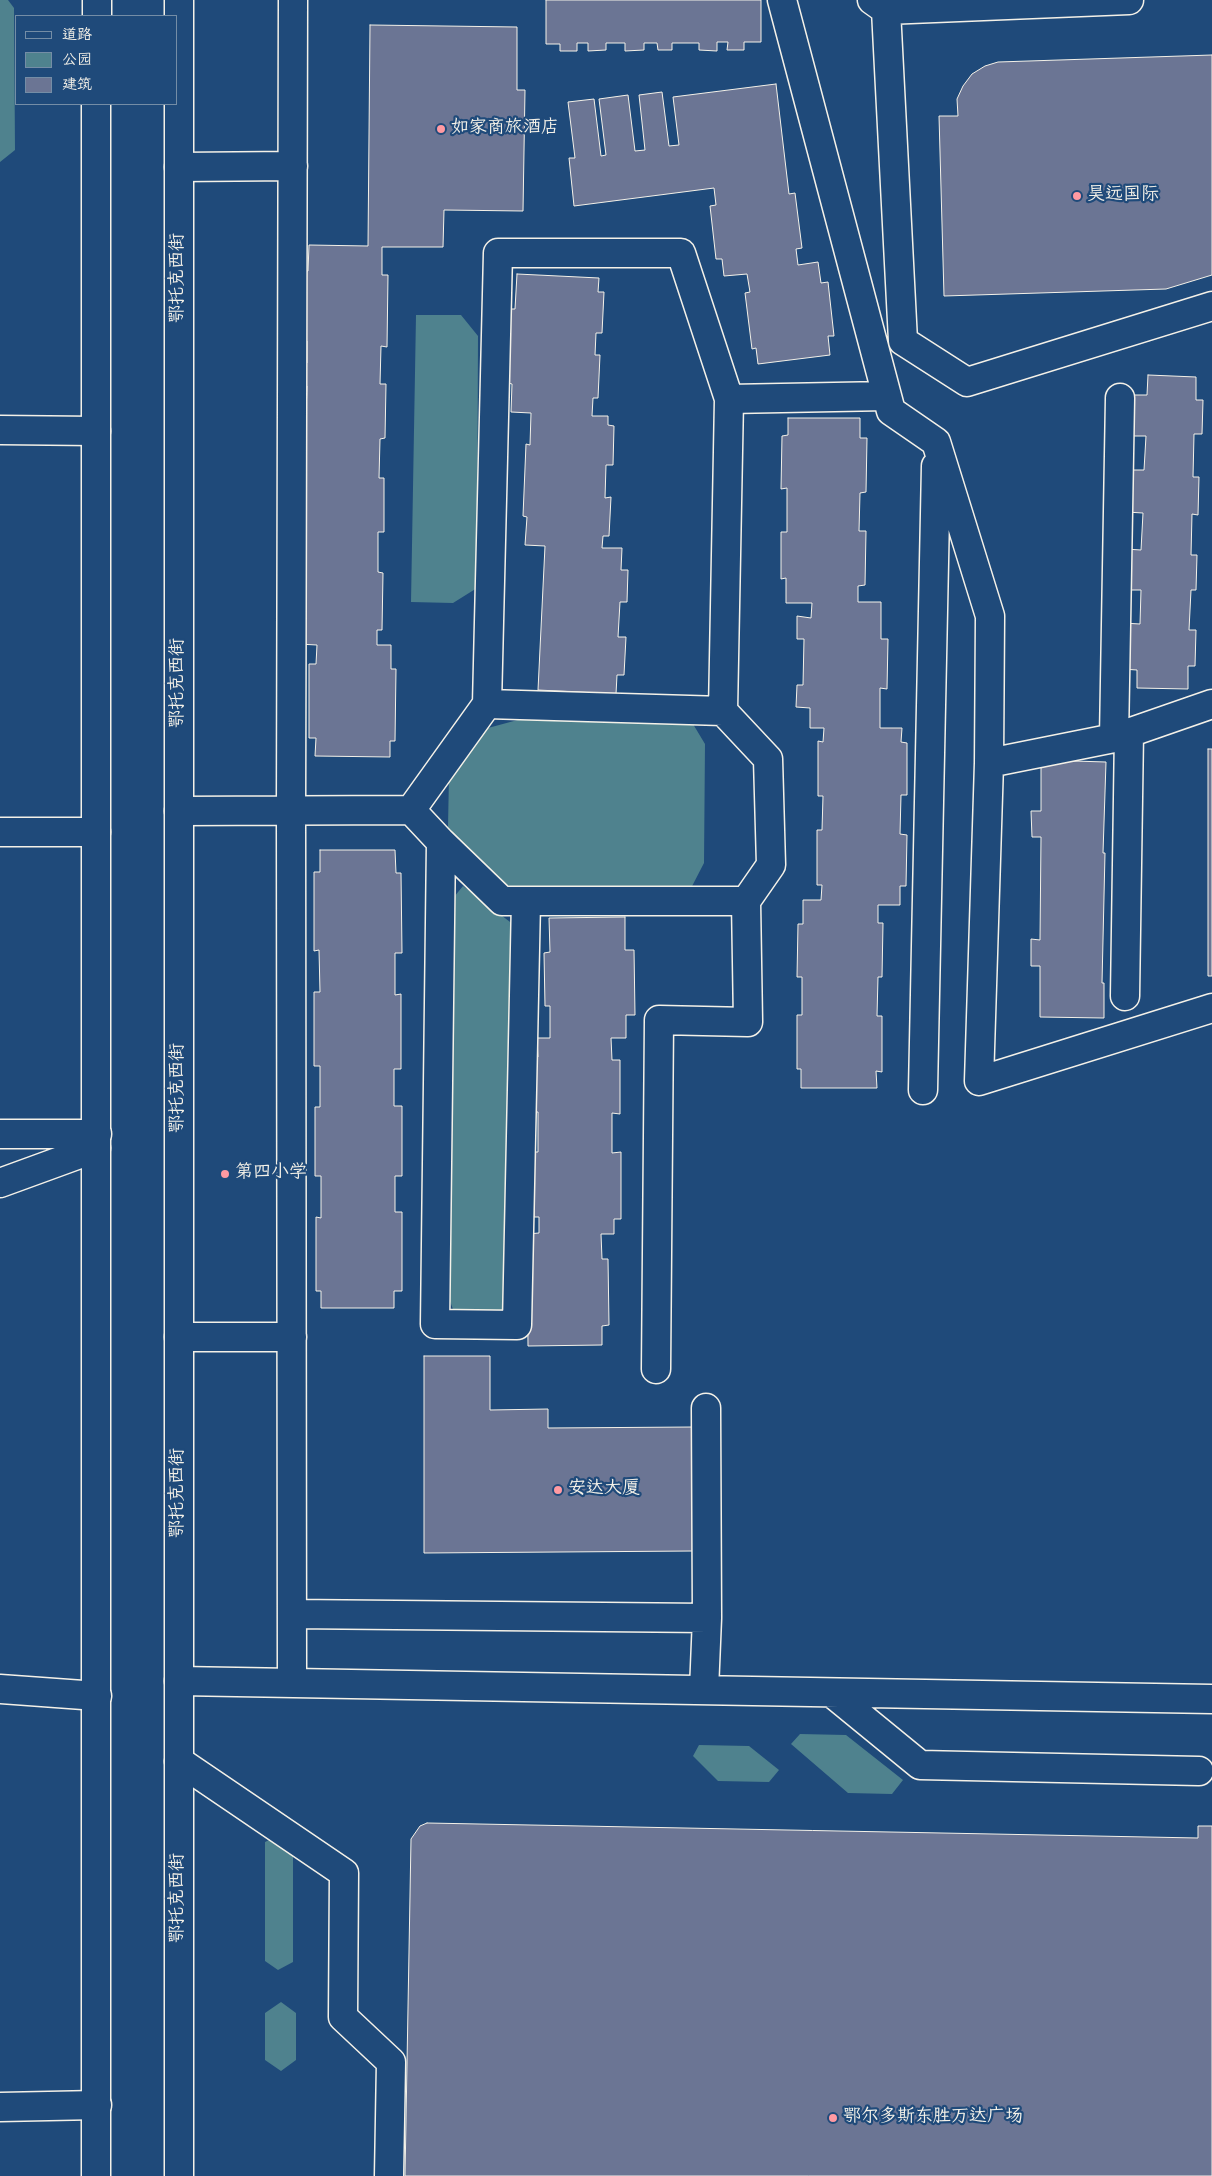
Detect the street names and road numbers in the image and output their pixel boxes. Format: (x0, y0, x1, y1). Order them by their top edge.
street label: 鄂托克西街 (168, 233, 190, 323)
street label: 鄂托克西街 (168, 638, 190, 728)
street label: 鄂托克西街 (168, 1043, 190, 1133)
street label: 鄂托克西街 (168, 1448, 190, 1538)
street label: 鄂托克西街 (168, 1853, 190, 1943)

